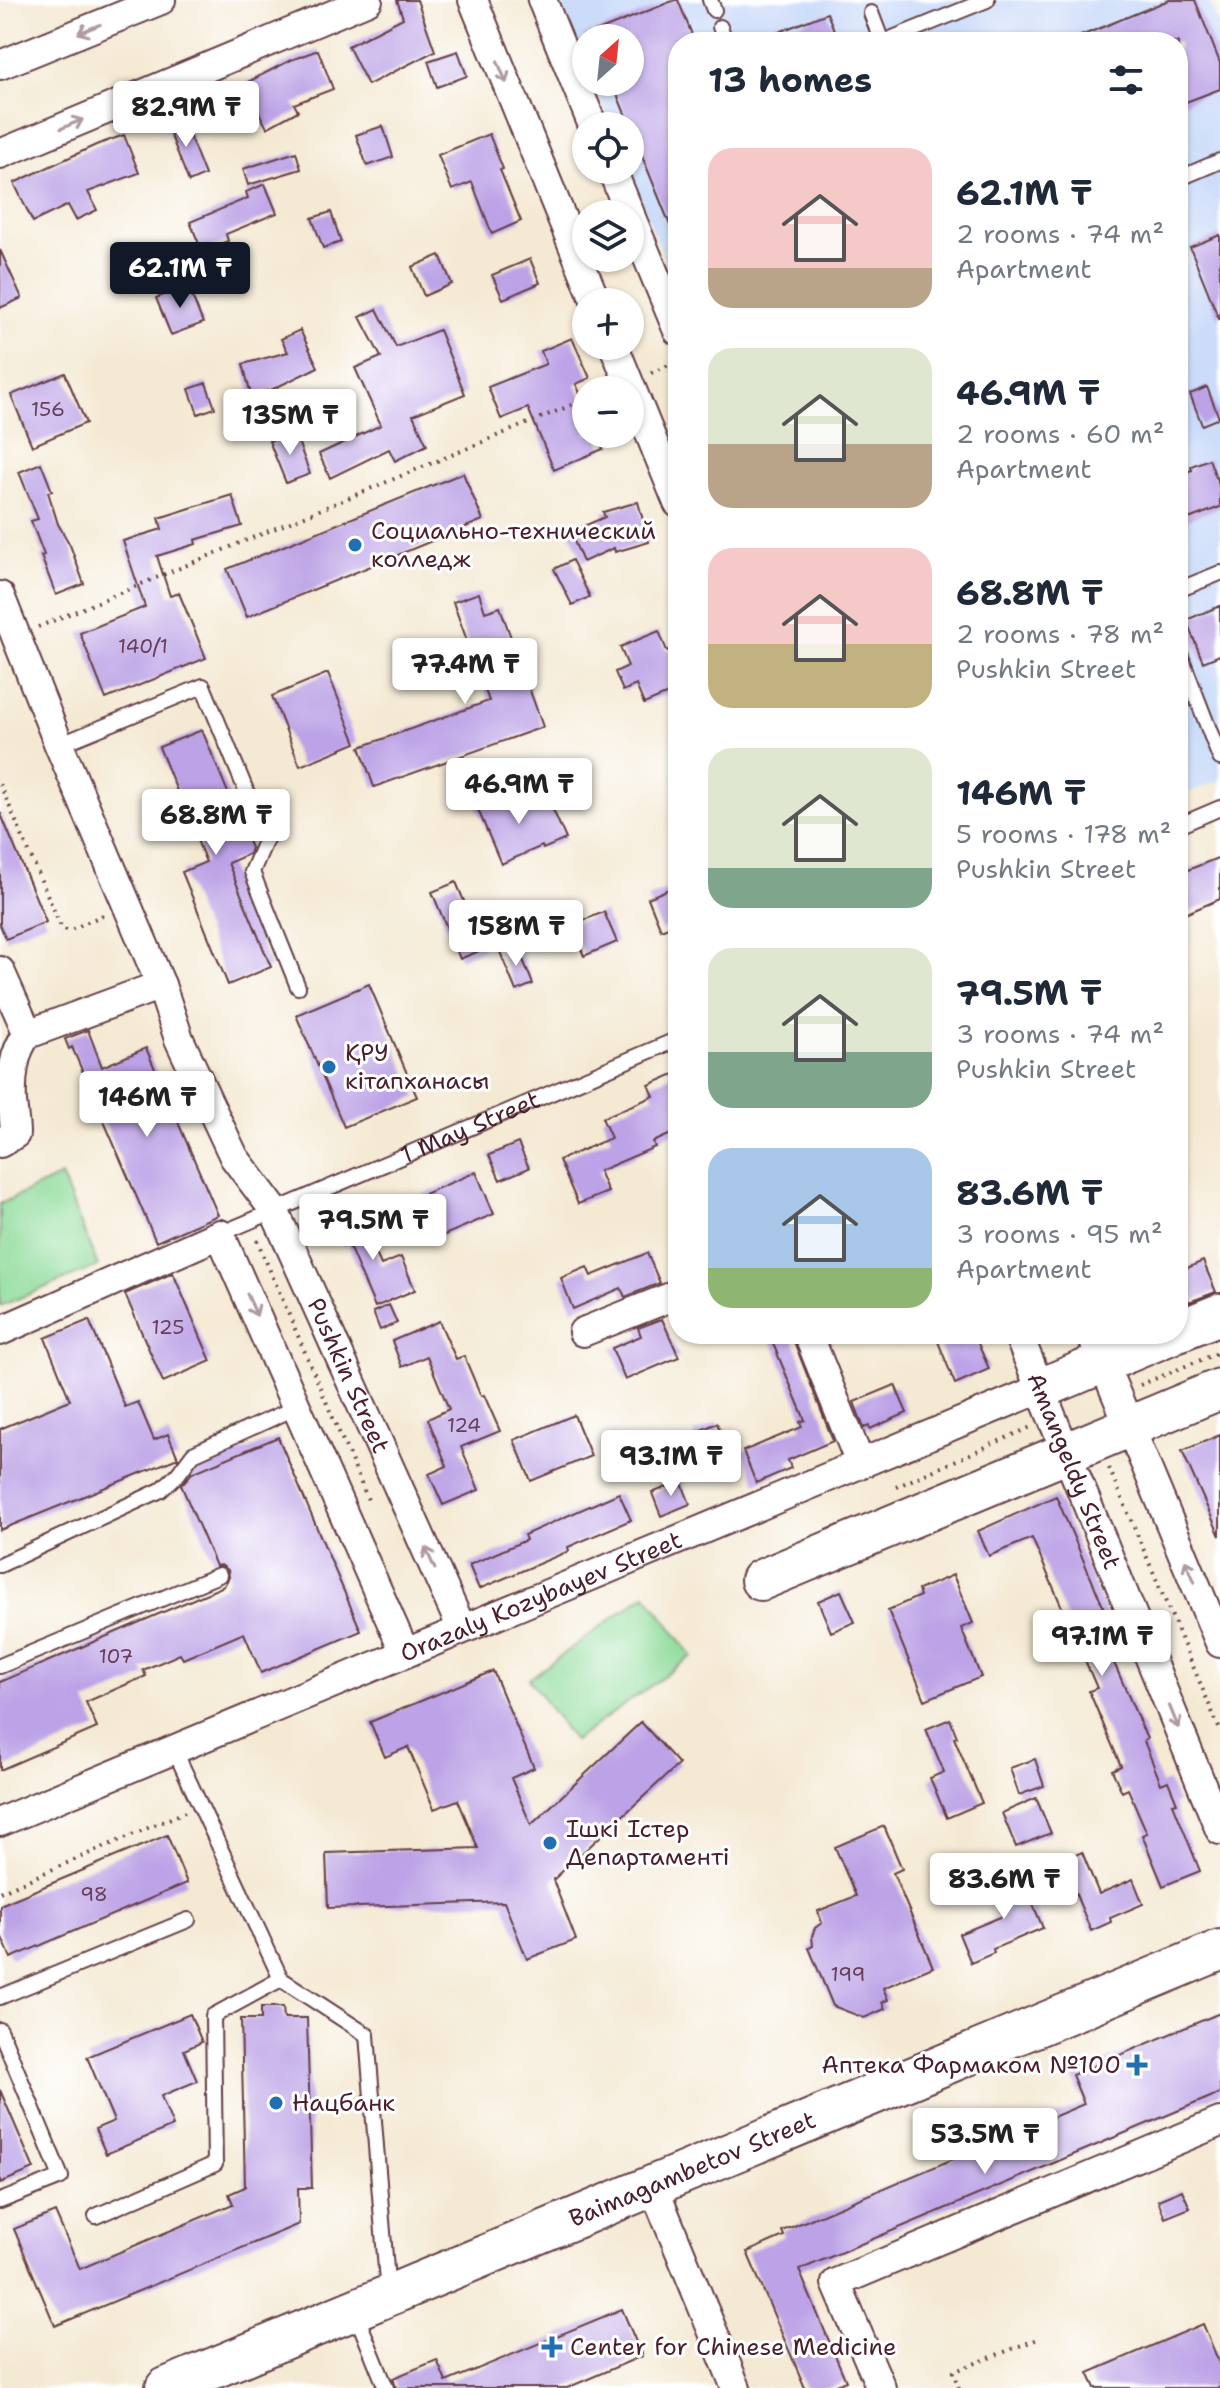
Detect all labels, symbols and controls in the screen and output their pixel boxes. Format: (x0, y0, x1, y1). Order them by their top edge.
one-way arrow (77, 23, 102, 37)
north arrow (572, 24, 644, 96)
map controls (572, 24, 644, 448)
text: 13 homes (708, 57, 872, 103)
icon: filters (1104, 58, 1148, 102)
one-way arrow (496, 59, 511, 84)
pin: 82.9M ₸ (112, 81, 260, 149)
text: 82.9M ₸ (131, 89, 241, 124)
button: locate (572, 112, 644, 184)
one-way arrow (59, 115, 84, 130)
text: 62.1M ₸ (956, 170, 1092, 216)
icon: home (772, 180, 868, 276)
button: layers (572, 200, 644, 272)
text: 2 rooms · 74 m² (956, 216, 1164, 251)
pin: 62.1M ₸ (106, 242, 254, 310)
text: 62.1M ₸ (128, 250, 232, 285)
text: Apartment (956, 251, 1092, 286)
button: + (572, 288, 644, 360)
text: 46.9M ₸ (956, 370, 1100, 416)
button: − (572, 376, 644, 448)
icon: home (772, 380, 868, 476)
pin: 135M ₸ (225, 389, 355, 457)
house number: 156 (31, 396, 65, 422)
text: 135M ₸ (241, 397, 339, 432)
text: 2 rooms · 60 m² (956, 416, 1165, 451)
text: Apartment (956, 451, 1092, 486)
place label: Социально-технический колледж (371, 515, 656, 575)
marker: Социально-технический колледж (346, 536, 364, 554)
text: 68.8M ₸ (956, 570, 1103, 616)
icon: home (772, 580, 868, 676)
text: 2 rooms · 78 m² (956, 616, 1164, 651)
house number: 140/1 (118, 633, 168, 659)
pin: 77.4M ₸ (391, 638, 539, 706)
text: 77.4M ₸ (410, 646, 520, 681)
text: Pushkin Street (956, 651, 1136, 686)
pin: 46.9M ₸ (445, 758, 593, 826)
text: 46.9M ₸ (464, 766, 574, 801)
text: 146M ₸ (956, 770, 1086, 816)
icon: home (772, 780, 868, 876)
pin: 68.8M ₸ (142, 789, 290, 857)
text: 68.8M ₸ (160, 797, 272, 832)
text: 5 rooms · 178 m² (956, 816, 1172, 851)
text: Pushkin Street (956, 851, 1136, 886)
pin: 158M ₸ (451, 900, 581, 968)
text: 158M ₸ (467, 908, 565, 943)
text: 79.5M ₸ (956, 970, 1102, 1016)
icon: home (772, 980, 868, 1076)
text: 3 rooms · 74 m² (956, 1016, 1164, 1051)
place label: ҚРУ кітапханасы (345, 1037, 489, 1097)
text: Pushkin Street (956, 1051, 1136, 1086)
marker: ҚРУ кітапханасы (320, 1058, 338, 1076)
pin: 146M ₸ (82, 1071, 212, 1139)
text: 146M ₸ (97, 1079, 197, 1114)
street label: 1 May Street (396, 1084, 545, 1171)
text: 83.6M ₸ (956, 1170, 1103, 1216)
icon: home (772, 1180, 868, 1276)
pin: 79.5M ₸ (299, 1194, 447, 1262)
text: 79.5M ₸ (317, 1202, 429, 1237)
text: 3 rooms · 95 m² (956, 1216, 1163, 1251)
text: Apartment (956, 1251, 1092, 1286)
one-way arrow (245, 1292, 260, 1317)
street label: Pushkin Street (300, 1293, 397, 1458)
house number: 125 (151, 1314, 185, 1340)
street label: Amangeldy Street (1019, 1368, 1128, 1574)
house number: 124 (447, 1412, 481, 1438)
pin: 93.1M ₸ (597, 1430, 745, 1498)
text: 93.1M ₸ (619, 1438, 723, 1473)
street label: Orazaly Kozybayev Street (395, 1524, 687, 1670)
one-way arrow (422, 1546, 437, 1571)
one-way arrow (1181, 1559, 1196, 1584)
pin: 97.1M ₸ (1028, 1610, 1176, 1678)
text: 97.1M ₸ (1051, 1618, 1153, 1653)
house number: 107 (99, 1643, 133, 1669)
one-way arrow (1168, 1704, 1182, 1729)
place label: Ішкі Істер Департаменті (566, 1813, 730, 1873)
marker: Ішкі Істер Департаменті (541, 1834, 559, 1852)
pin: 83.6M ₸ (930, 1853, 1078, 1921)
text: 83.6M ₸ (948, 1861, 1060, 1896)
house number: 98 (80, 1881, 108, 1907)
house number: 199 (831, 1961, 865, 1987)
place label: Аптека Фармаком №100 (822, 2049, 1121, 2081)
marker: Аптека Фармаком №100 (1128, 2056, 1146, 2074)
place label: Нацбанк (292, 2087, 395, 2119)
marker: Нацбанк (267, 2094, 285, 2112)
street label: Baimagambetov Street (564, 2104, 820, 2235)
pin: 53.5M ₸ (911, 2108, 1059, 2176)
text: 53.5M ₸ (931, 2116, 1039, 2151)
place label: Center for Chinese Medicine (570, 2331, 897, 2363)
marker: Center for Chinese Medicine (541, 2336, 563, 2358)

